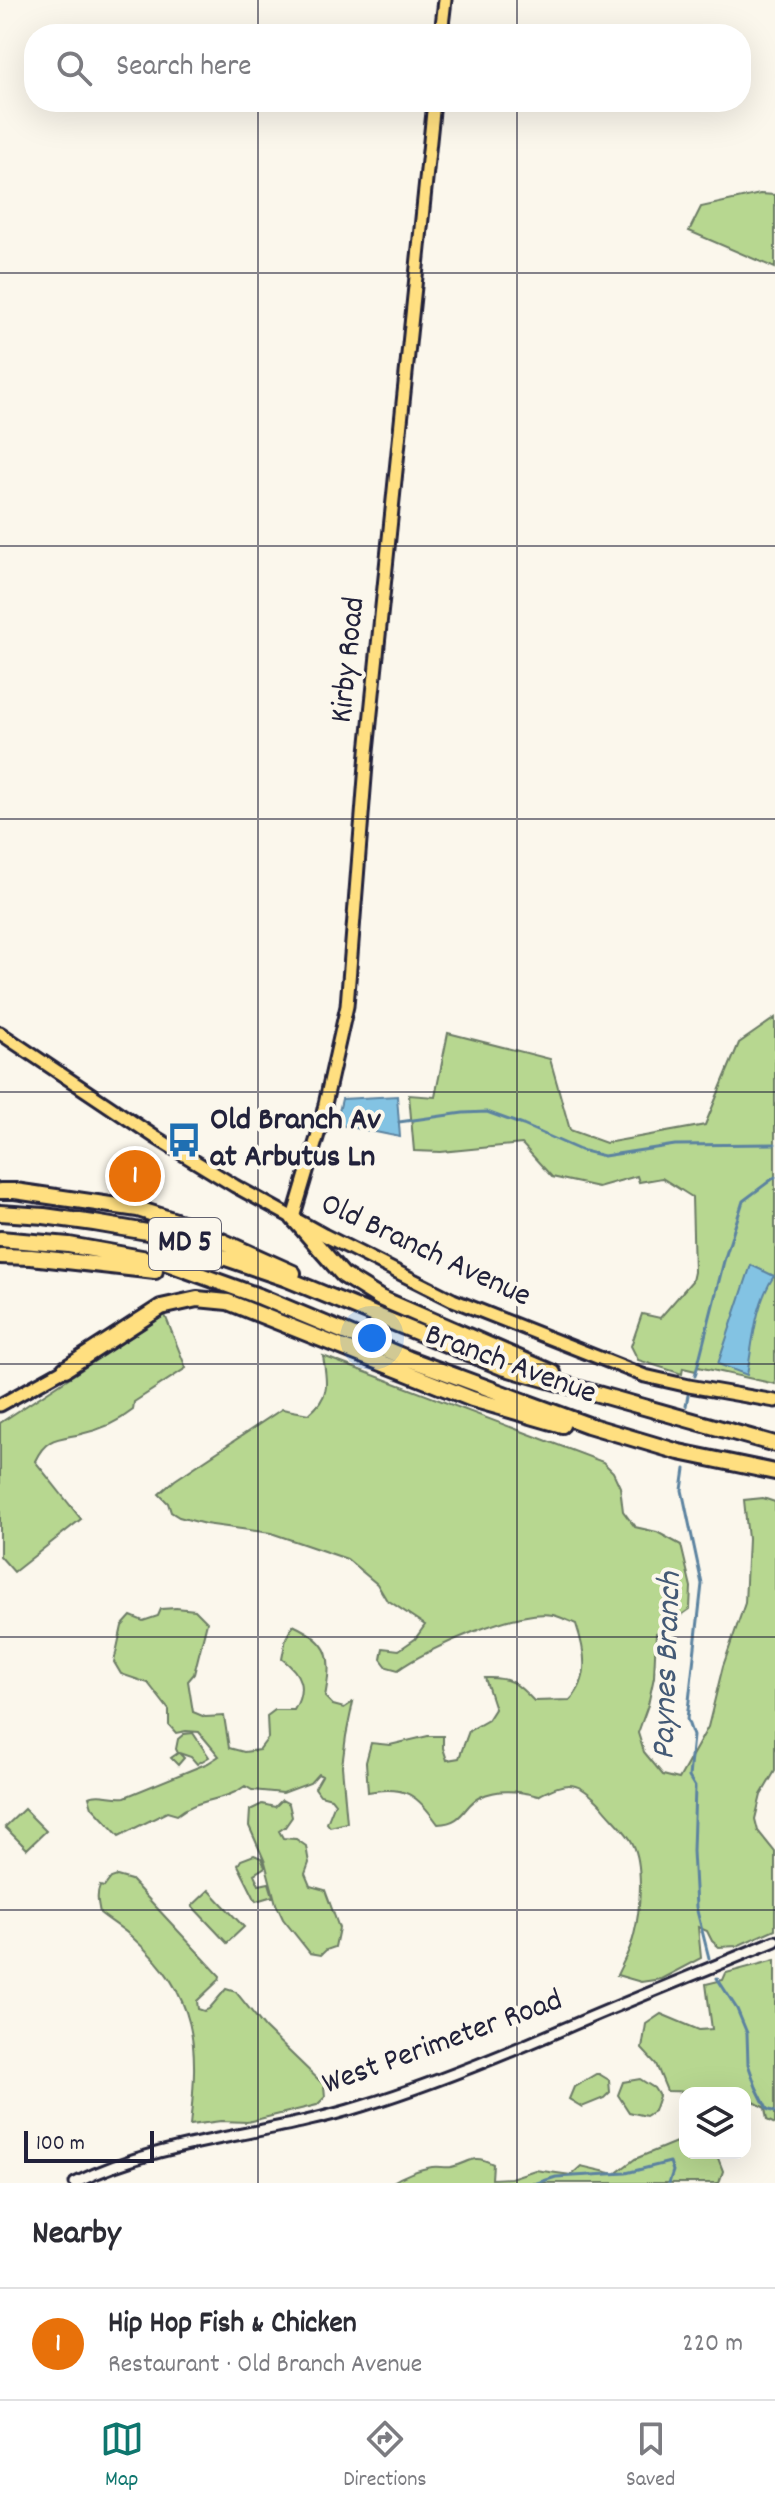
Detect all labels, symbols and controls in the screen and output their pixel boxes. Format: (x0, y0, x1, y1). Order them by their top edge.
search box (24, 24, 751, 112)
icon: search (52, 46, 96, 90)
text: Search here (116, 47, 252, 90)
street label: Kirby Road (321, 595, 379, 725)
place label: Old Branch Av at Arbutus Ln (210, 1099, 381, 1182)
bus stop icon: Old Branch Av at Arbutus Ln (165, 1121, 203, 1159)
pin: 1 (109, 1146, 161, 1206)
street label: Old Branch Avenue (312, 1183, 538, 1321)
road number: MD 5 (149, 1218, 221, 1270)
street label: Branch Avenue (418, 1314, 602, 1418)
your location (352, 1318, 392, 1358)
water label: Paynes Branch (641, 1570, 697, 1761)
street label: West Perimeter Road (317, 1979, 569, 2109)
map controls (679, 2087, 751, 2159)
button: layers (679, 2087, 751, 2159)
scale bar (24, 2127, 154, 2163)
text: 100 m (36, 2129, 85, 2160)
text: Nearby (32, 2211, 121, 2260)
text: Hip Hop Fish & Chicken (108, 2304, 357, 2347)
text: 1 (55, 2326, 61, 2363)
text: 220 m (682, 2326, 743, 2363)
text: Restaurant · Old Branch Avenue (108, 2347, 422, 2384)
tab: Map (100, 2417, 144, 2496)
tab: Directions (343, 2417, 427, 2496)
tab: Saved (626, 2417, 675, 2496)

